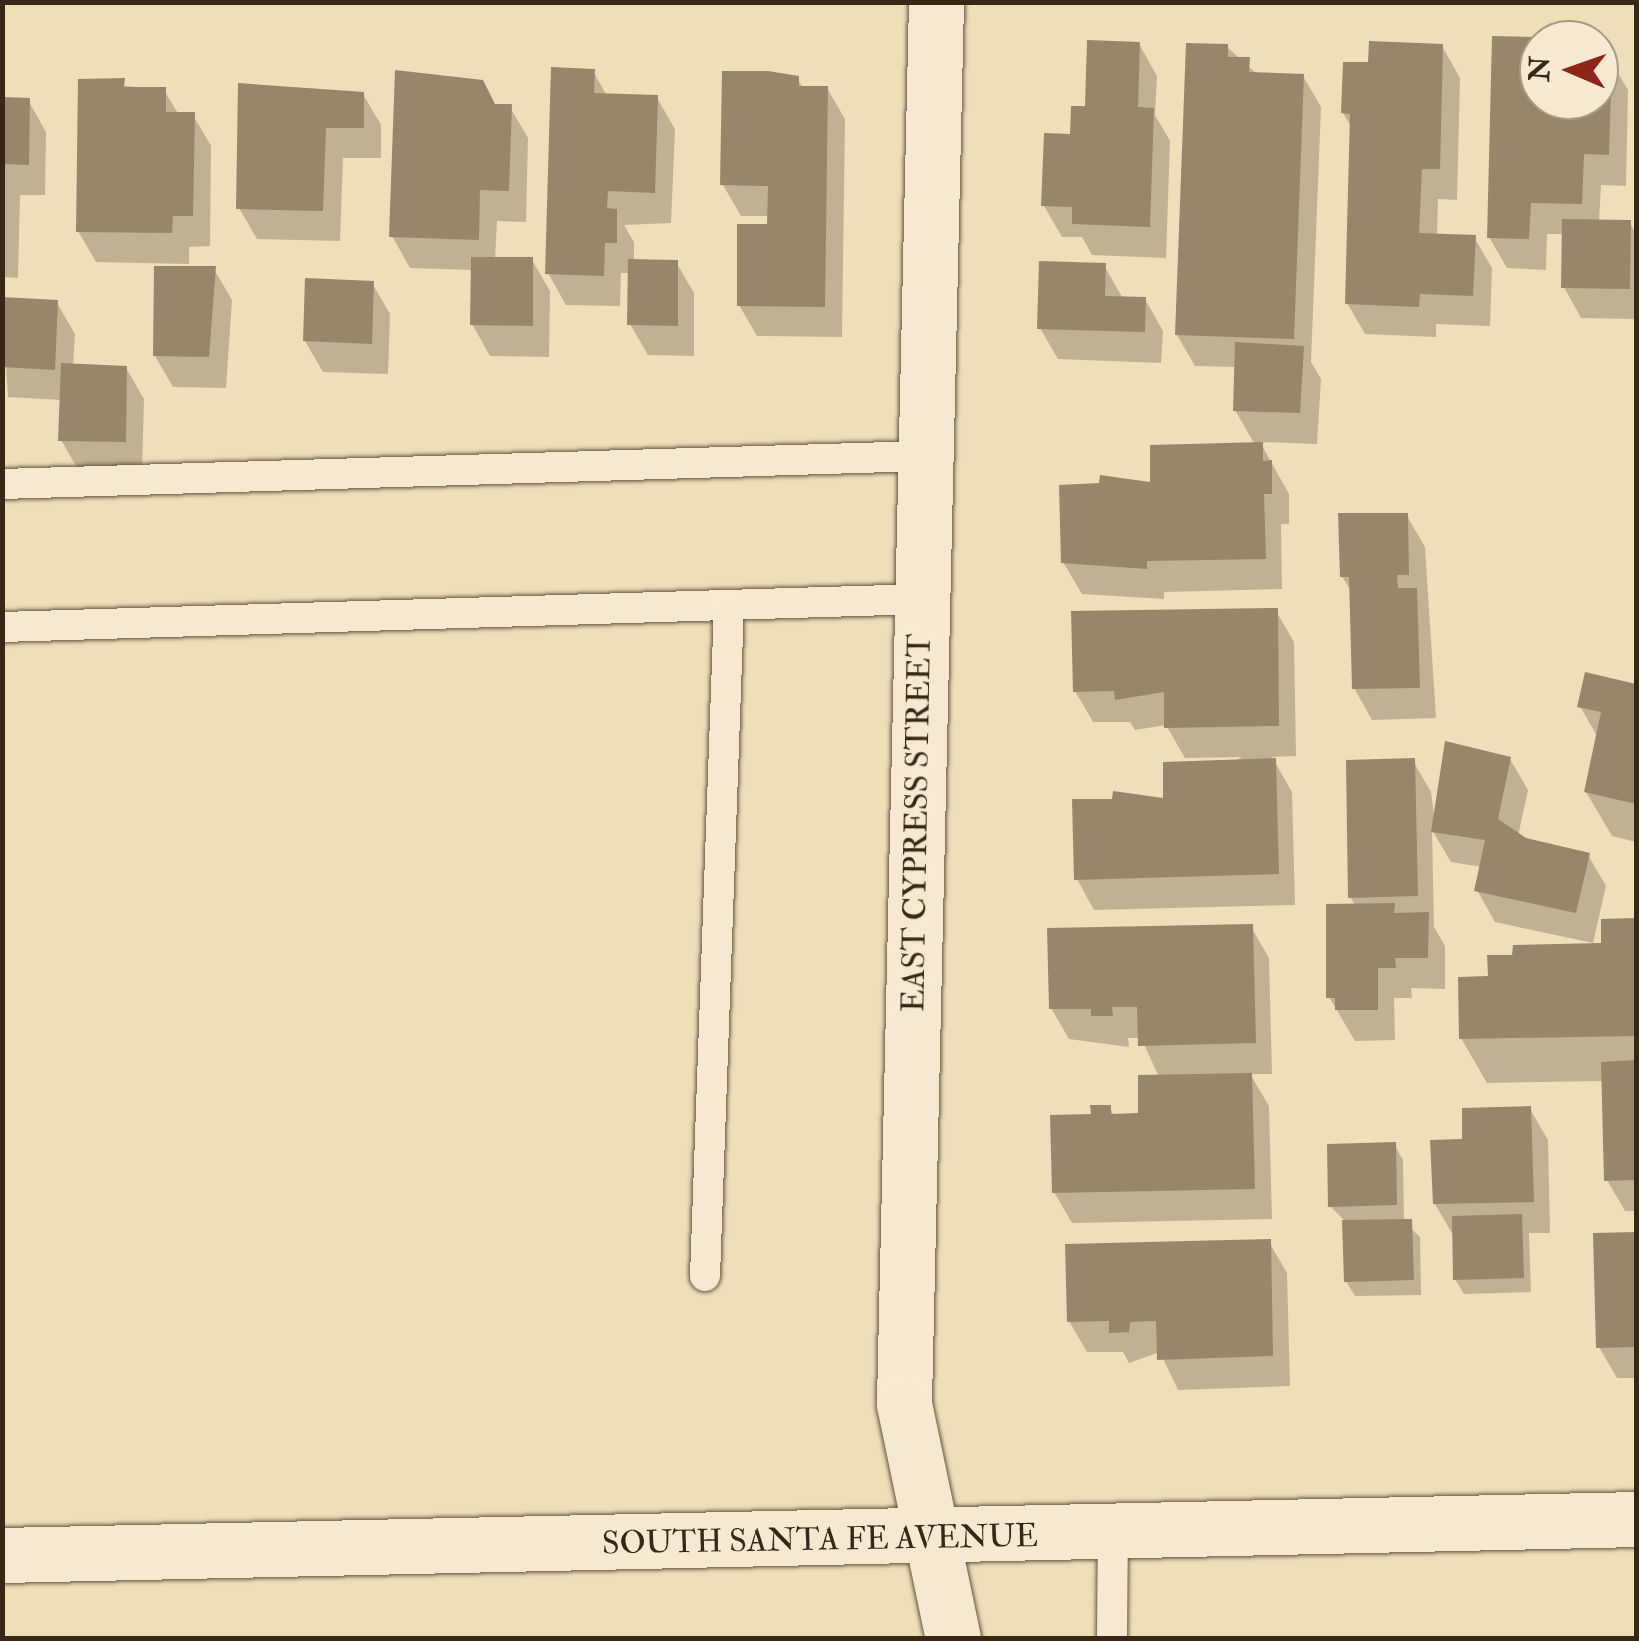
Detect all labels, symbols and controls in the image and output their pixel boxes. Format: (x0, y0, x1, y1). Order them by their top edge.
north arrow (1519, 20, 1619, 120)
text: N (1523, 56, 1558, 82)
street label: EAST CYPRESS STREET (894, 633, 940, 1013)
street label: SOUTH SANTA FE AVENUE (602, 1517, 1038, 1563)

